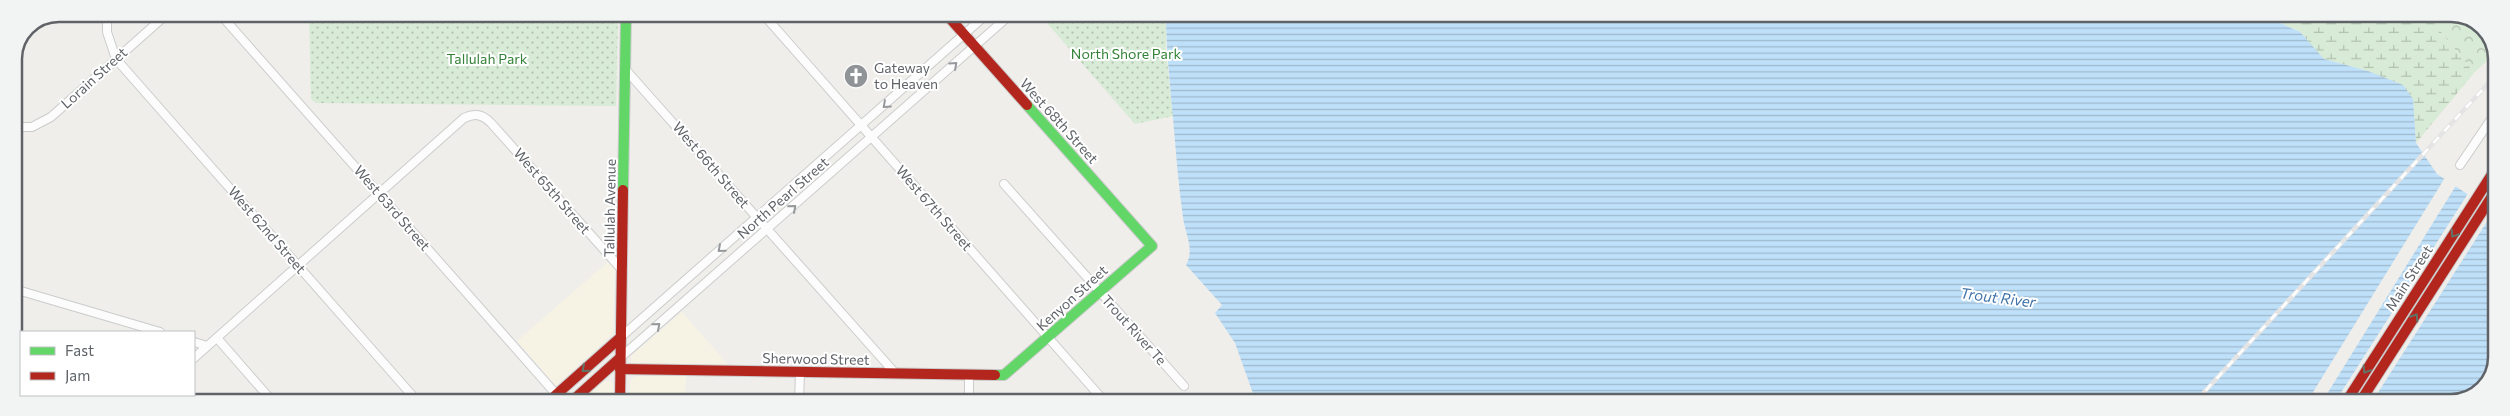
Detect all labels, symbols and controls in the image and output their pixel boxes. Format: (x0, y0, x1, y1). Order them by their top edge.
street label: Lorain Street (57, 43, 130, 112)
park label: North Shore Park (1071, 45, 1182, 62)
park label: Tallulah Park (447, 50, 528, 67)
place label: Gateway to Heaven (874, 59, 938, 92)
one-way arrow (948, 62, 957, 71)
church icon: Gateway to Heaven (843, 63, 869, 89)
street label: West 68th Street (1017, 75, 1102, 167)
one-way arrow (883, 99, 892, 108)
street label: West 66th Street (669, 118, 754, 211)
street label: West 65th Street (511, 144, 594, 237)
street label: North Pearl Street (733, 153, 832, 242)
street label: Tallulah Avenue (600, 159, 619, 257)
street label: West 63rd Street (351, 162, 434, 254)
street label: West 67th Street (893, 162, 976, 254)
street label: West 62nd Street (225, 183, 310, 277)
one-way arrow (787, 204, 796, 213)
one-way arrow (2451, 228, 2460, 237)
street label: Main Street (2381, 242, 2436, 314)
one-way arrow (717, 243, 726, 252)
street label: Kenyon Street (1033, 261, 1111, 334)
water label: Trout River (1959, 283, 2038, 311)
street label: Trout River Te (1098, 291, 1170, 368)
one-way arrow (2408, 313, 2418, 322)
one-way arrow (652, 323, 661, 332)
legend (20, 331, 195, 396)
text: Fast (65, 341, 94, 359)
street label: Sherwood Street (762, 349, 870, 368)
one-way arrow (581, 364, 590, 373)
one-way arrow (2363, 365, 2372, 374)
text: Jam (65, 366, 90, 384)

